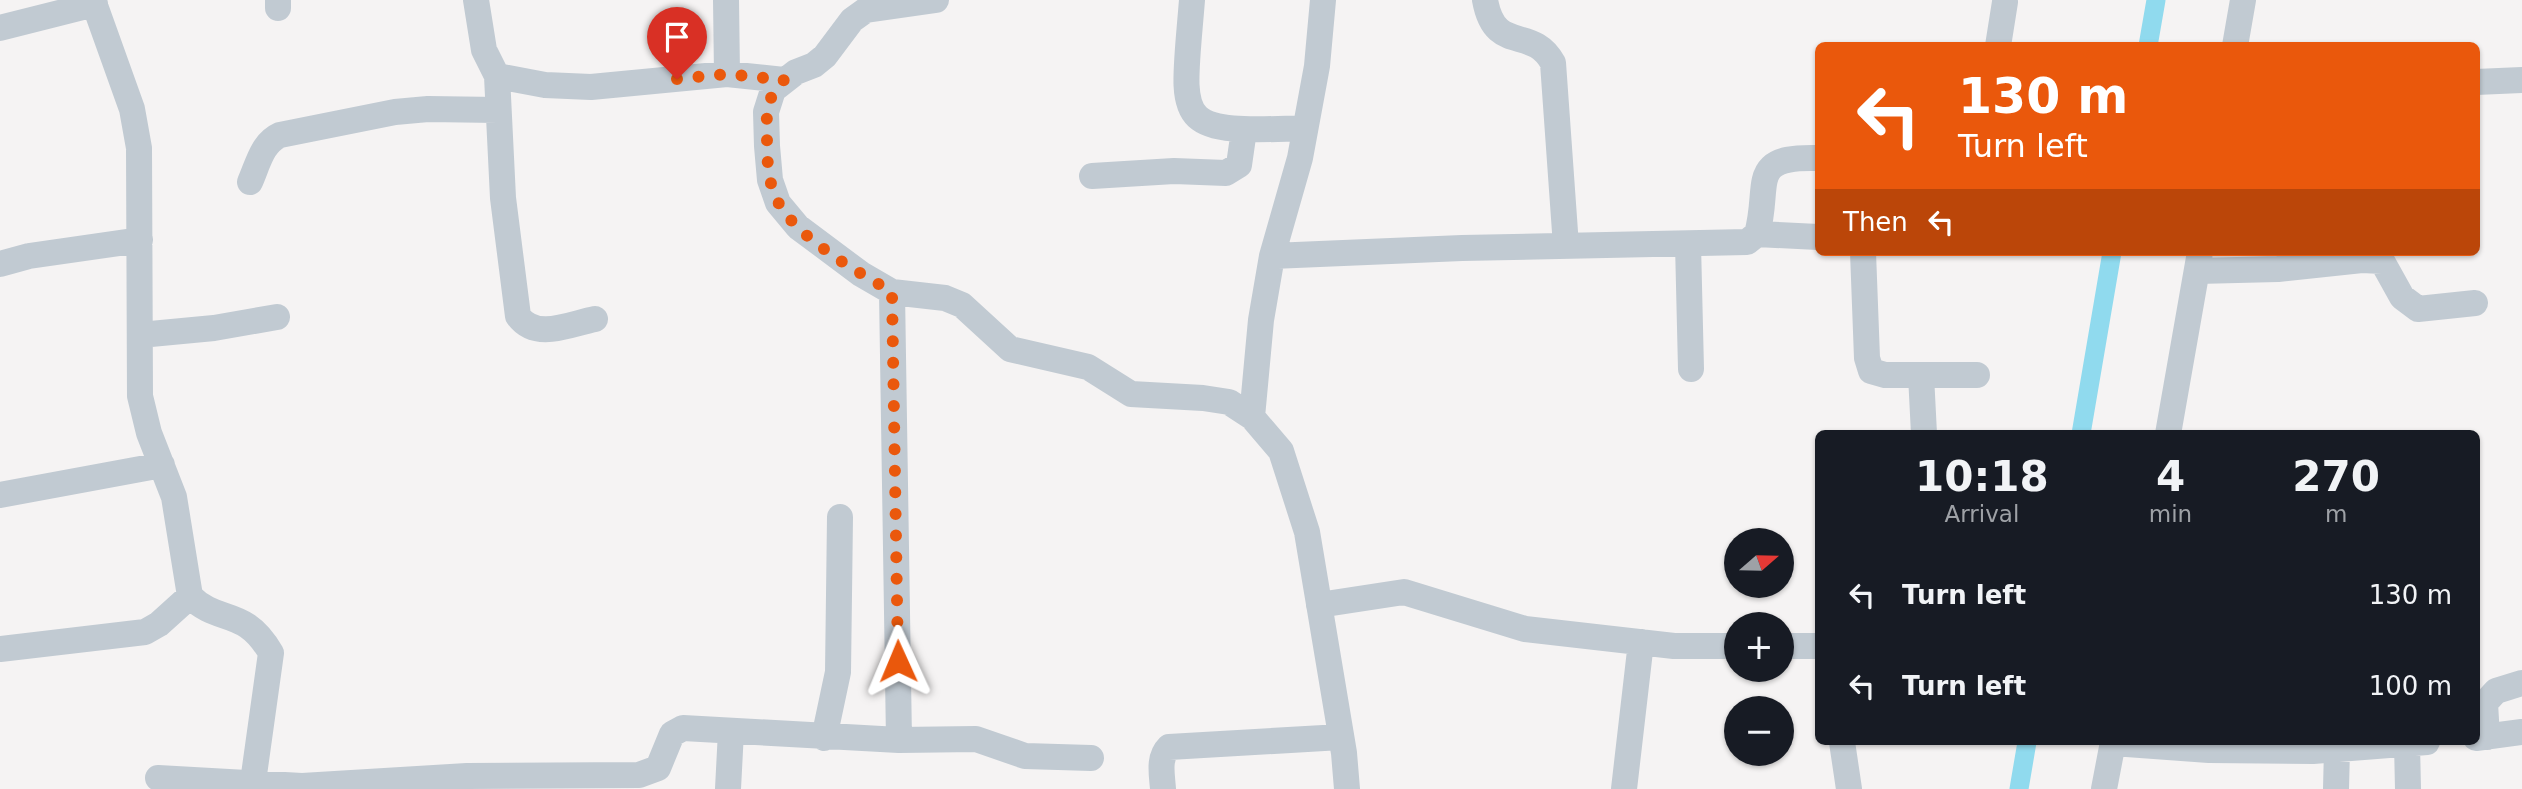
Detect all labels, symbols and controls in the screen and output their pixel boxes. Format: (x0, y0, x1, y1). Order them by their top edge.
pin (647, 7, 707, 79)
icon: arrive (658, 18, 696, 56)
text: 130 m (1958, 68, 2128, 125)
icon: left (1843, 70, 1934, 161)
text: Turn left (1958, 127, 2088, 165)
icon: left (1922, 203, 1960, 241)
text: Then (1843, 207, 1908, 237)
text: 10:18 (1915, 452, 2049, 501)
text: 4 (2156, 452, 2185, 501)
text: 270 (2292, 452, 2380, 501)
text: Arrival (1945, 501, 2019, 527)
text: min (2149, 501, 2192, 527)
text: m (2325, 501, 2347, 527)
north arrow (1724, 528, 1794, 598)
map controls (1724, 528, 1794, 766)
icon: left (1843, 576, 1881, 614)
text: Turn left (1902, 580, 2026, 610)
text: 130 m (2369, 580, 2452, 610)
button: + (1724, 612, 1794, 682)
position arrow (861, 624, 935, 698)
icon: left (1843, 667, 1881, 705)
text: Turn left (1902, 671, 2026, 701)
text: 100 m (2369, 671, 2452, 701)
button: − (1724, 696, 1794, 766)

